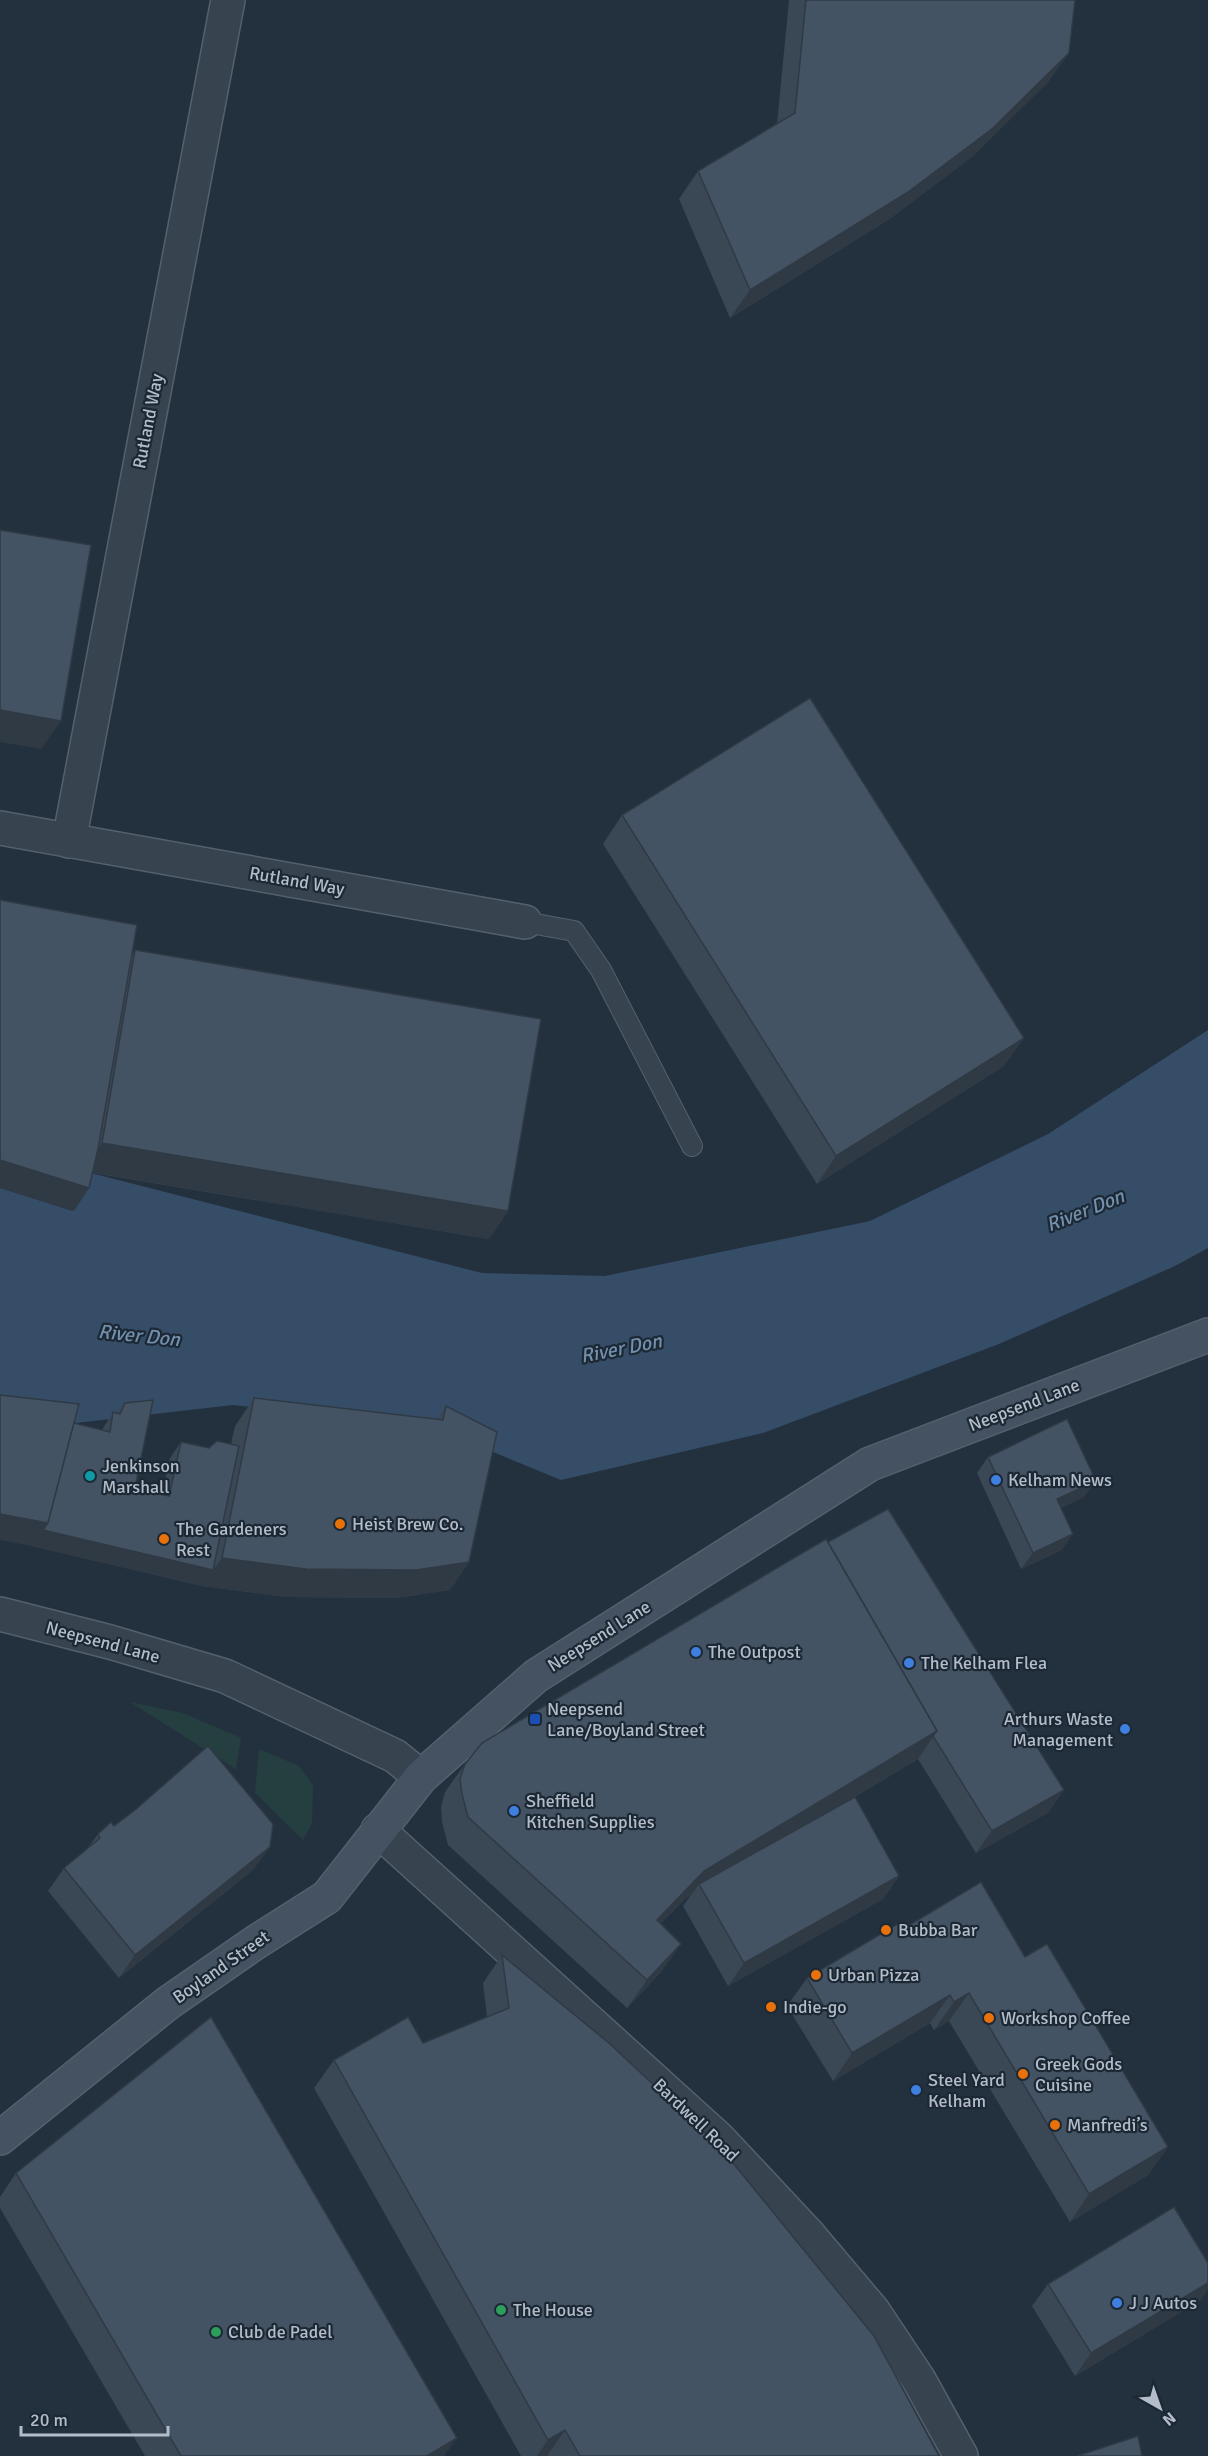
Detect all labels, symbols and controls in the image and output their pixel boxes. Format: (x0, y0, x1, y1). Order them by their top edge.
street label: Rutland Way (128, 371, 168, 470)
street label: Rutland Way (248, 862, 347, 900)
water label: River Don (1042, 1183, 1129, 1237)
water label: River Don (97, 1319, 182, 1352)
water label: River Don (578, 1328, 665, 1369)
street label: Neepsend Lane (965, 1374, 1083, 1436)
place label: Jenkinson Marshall (102, 1455, 180, 1498)
marker: Jenkinson Marshall (83, 1469, 97, 1483)
place label: Kelham News (1008, 1469, 1112, 1491)
marker: Kelham News (989, 1473, 1003, 1487)
place label: Heist Brew Co. (352, 1513, 463, 1535)
marker: Heist Brew Co. (333, 1517, 347, 1531)
place label: The Gardeners Rest (176, 1518, 287, 1561)
marker: The Gardeners Rest (157, 1532, 171, 1546)
street label: Neepsend Lane (543, 1596, 655, 1676)
street label: Neepsend Lane (44, 1616, 162, 1668)
place label: The Outpost (708, 1641, 801, 1663)
marker: The Outpost (689, 1645, 703, 1659)
place label: The Kelham Flea (921, 1652, 1047, 1674)
marker: The Kelham Flea (902, 1656, 916, 1670)
place label: Neepsend Lane/Boyland Street (547, 1698, 705, 1741)
place label: Arthurs Waste Management (1004, 1708, 1113, 1751)
marker: Neepsend Lane/Boyland Street (528, 1712, 542, 1726)
marker: Arthurs Waste Management (1118, 1722, 1132, 1736)
place label: Sheffield Kitchen Supplies (526, 1790, 655, 1833)
marker: Sheffield Kitchen Supplies (507, 1804, 521, 1818)
place label: Bubba Bar (898, 1919, 978, 1941)
marker: Bubba Bar (879, 1923, 893, 1937)
street label: Boyland Street (168, 1926, 274, 2008)
place label: Urban Pizza (828, 1964, 919, 1986)
marker: Urban Pizza (809, 1968, 823, 1982)
place label: Indie-go (783, 1996, 847, 2018)
marker: Indie-go (764, 2000, 778, 2014)
place label: Workshop Coffee (1001, 2007, 1131, 2029)
marker: Workshop Coffee (982, 2011, 996, 2025)
place label: Greek Gods Cuisine (1035, 2053, 1122, 2096)
marker: Greek Gods Cuisine (1016, 2067, 1030, 2081)
place label: Steel Yard Kelham (928, 2069, 1005, 2112)
street label: Bardwell Road (649, 2074, 743, 2166)
marker: Steel Yard Kelham (909, 2083, 923, 2097)
place label: Manfredi’s (1067, 2114, 1148, 2136)
marker: Manfredi’s (1048, 2118, 1062, 2132)
place label: J J Autos (1129, 2292, 1197, 2314)
marker: J J Autos (1110, 2296, 1124, 2310)
place label: The House (513, 2299, 593, 2321)
marker: The House (494, 2303, 508, 2317)
place label: Club de Padel (228, 2321, 332, 2343)
marker: Club de Padel (209, 2325, 223, 2339)
north arrow (1130, 2378, 1190, 2438)
scale bar (21, 2399, 168, 2437)
text: N (1158, 2407, 1180, 2430)
text: 20 m (30, 2409, 68, 2431)

